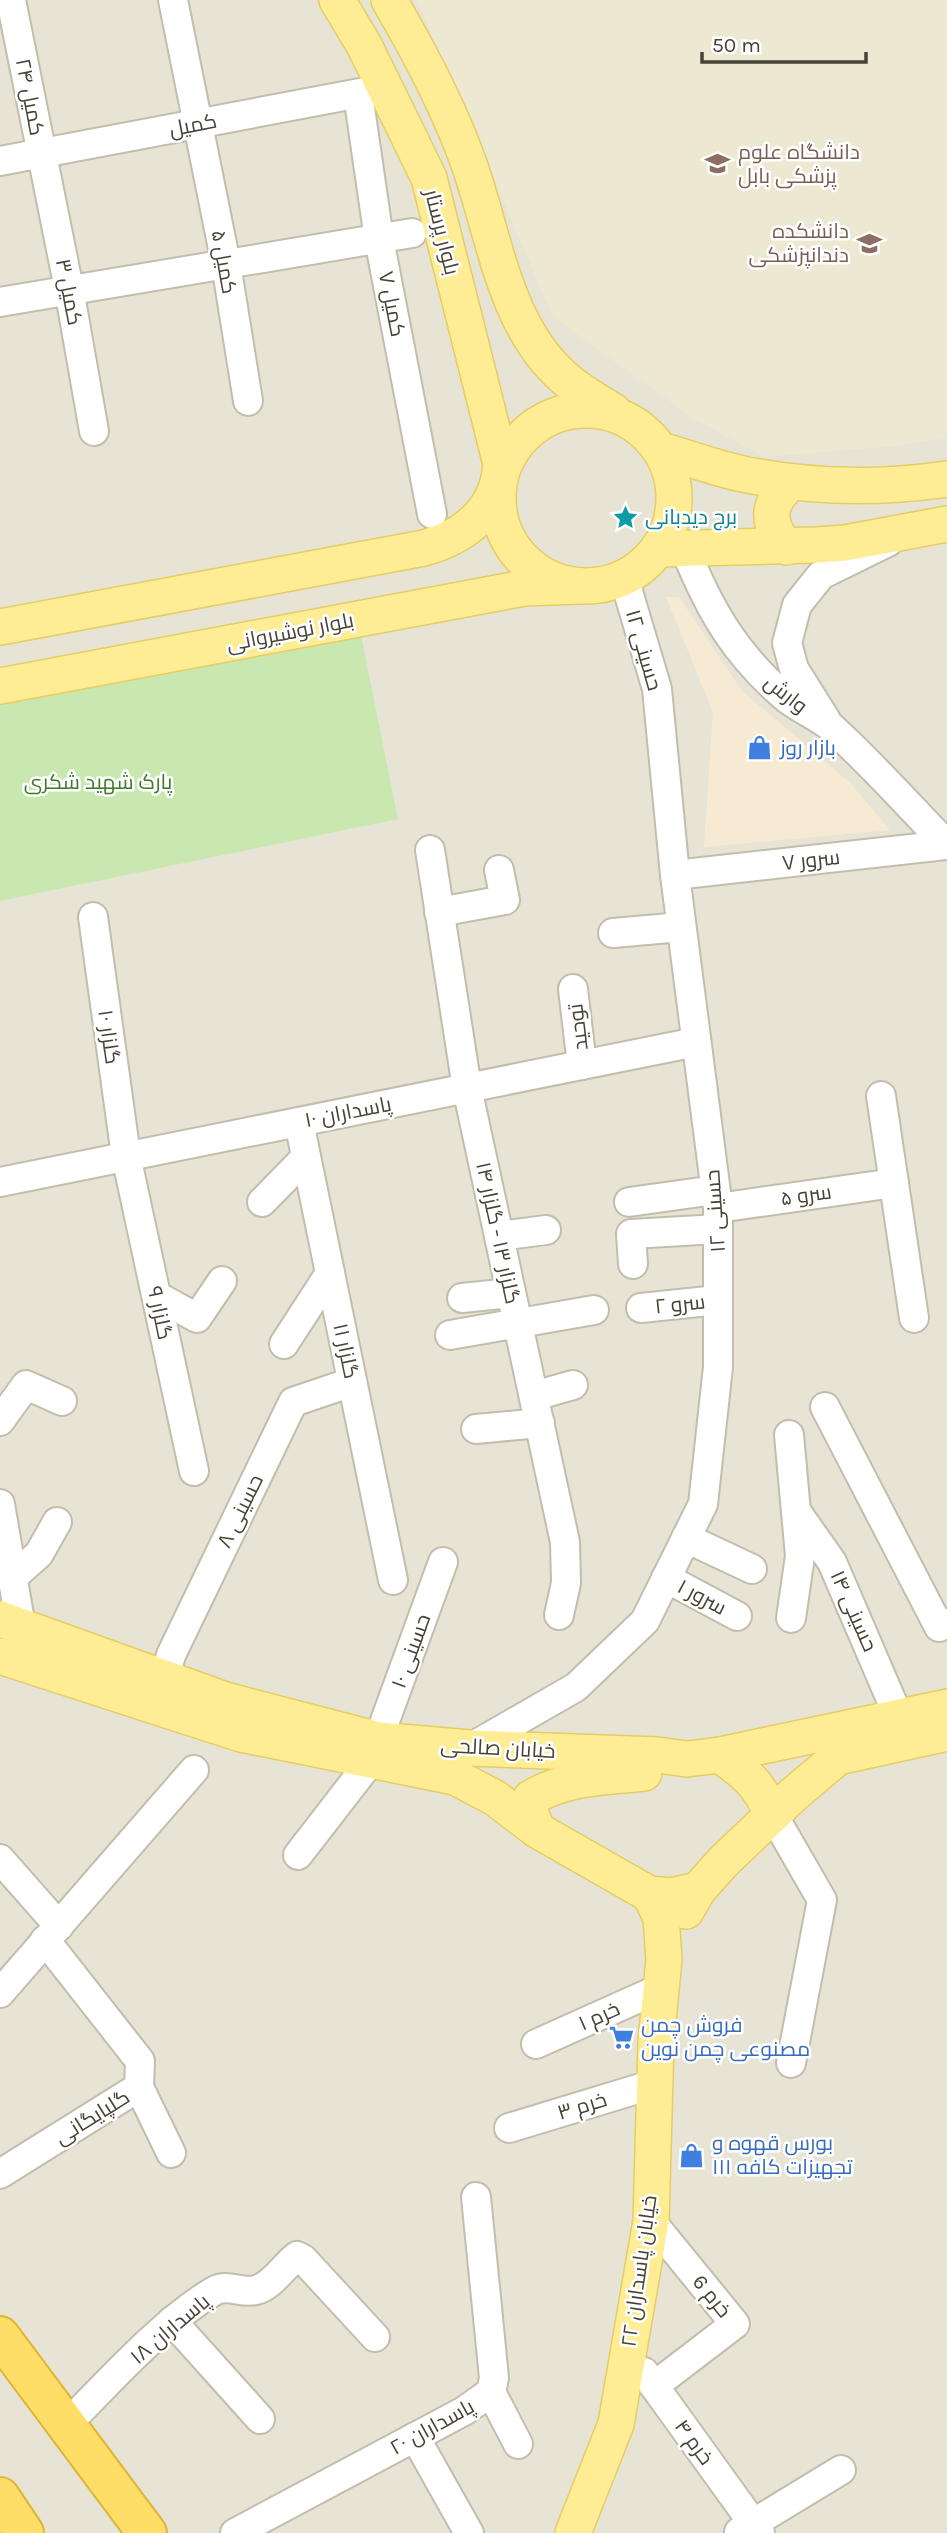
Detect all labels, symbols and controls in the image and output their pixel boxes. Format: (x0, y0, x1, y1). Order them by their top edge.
scale bar (702, 21, 866, 65)
text: 50 m (712, 33, 761, 57)
street label: کمیل ۲۴ (10, 56, 49, 138)
street label: کمیل (167, 109, 219, 142)
place label: دانشگاه علوم پزشکی بابل (738, 140, 860, 190)
school or university icon: دانشگاه علوم پزشکی بابل (704, 150, 732, 178)
street label: بلوار پرستار (418, 186, 464, 278)
place label: دانشکده دندانپزشکی (749, 219, 849, 269)
street label: کمیل ۵ (206, 228, 241, 296)
school or university icon: دانشکده دندانپزشکی (855, 229, 883, 257)
street label: کمیل ۳ (50, 257, 87, 328)
street label: کمیل ۷ (373, 269, 410, 339)
place icon: برج دیدبانی (611, 503, 639, 531)
place label: برج دیدبانی (645, 505, 737, 531)
street label: حسینی ۱۲ (620, 607, 667, 694)
street label: بلوار نوشیروانی (224, 608, 356, 657)
street label: وارش (759, 670, 812, 719)
shop icon: بازار روز (746, 734, 774, 762)
place label: بازار روز (779, 736, 836, 760)
park label: پارک شهید شکری (24, 770, 173, 796)
street label: سرور ۷ (781, 845, 841, 875)
street label: توحید (563, 1002, 593, 1052)
street label: گلزار ۱۰ (93, 1008, 125, 1066)
street label: پاسداران ١٠ (303, 1092, 394, 1134)
street label: گلزار ۱۳ - گلزار ۱۴ (471, 1160, 525, 1306)
street label: حسینی ۱۲ (700, 1169, 731, 1253)
street label: سرو ۵ (779, 1180, 833, 1210)
street label: گلزار ٩ (143, 1284, 177, 1342)
street label: سرو ۲ (653, 1289, 707, 1319)
street label: گلزار ١١ (328, 1321, 364, 1381)
street label: حسینی ۸ (212, 1470, 269, 1552)
street label: حسینی ۱۴ (825, 1567, 882, 1656)
street label: سرور ۱ (674, 1574, 730, 1620)
street label: حسینی ۱۰ (386, 1611, 436, 1692)
street label: خيابان صالحی (440, 1733, 556, 1764)
street label: خرم ۱ (575, 1996, 624, 2037)
place label: فروش چمن مصنوعی چمن نوین (641, 2013, 810, 2063)
supermarket icon: فروش چمن مصنوعی چمن نوین (607, 2023, 635, 2051)
street label: گلپایگانی (50, 2085, 134, 2150)
street label: خرم ۳ (554, 2087, 610, 2127)
place label: بورس قهوه و تجهیزات کافه ۱۱۱ (712, 2131, 853, 2180)
shop icon: بورس قهوه و تجهیزات کافه ۱۱۱ (678, 2141, 706, 2169)
street label: خیابان پاسداران ۲۲ (616, 2194, 664, 2349)
street label: خرم 6 (686, 2270, 736, 2324)
street label: پاسداران ۱۸ (126, 2289, 216, 2371)
street label: پاسداران ۲۰ (386, 2394, 480, 2462)
street label: خرم ۴ (668, 2415, 718, 2470)

